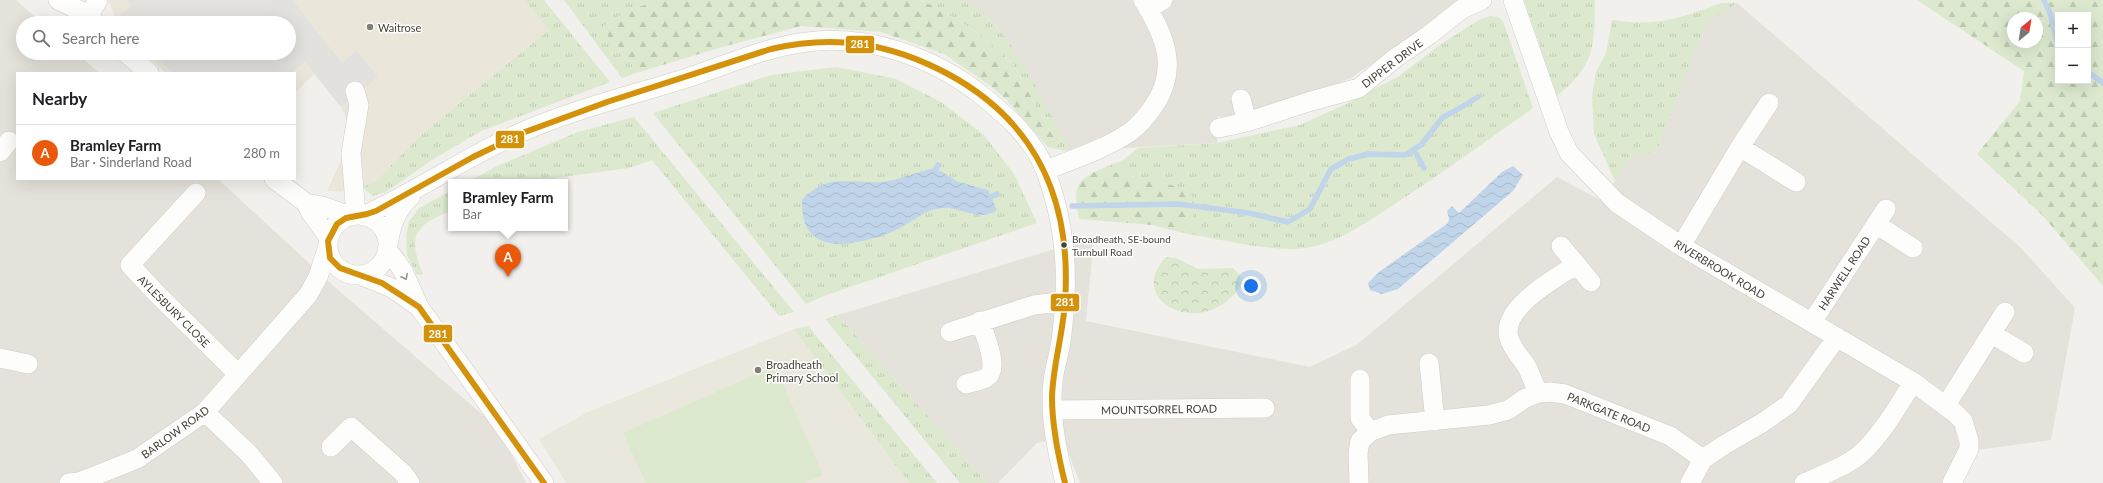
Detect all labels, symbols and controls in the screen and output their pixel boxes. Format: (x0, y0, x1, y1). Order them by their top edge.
north arrow (2007, 12, 2043, 48)
map controls (2055, 12, 2091, 84)
button: + (2055, 12, 2091, 48)
search box (16, 16, 296, 60)
place label: Waitrose (378, 21, 422, 34)
marker: Waitrose (365, 22, 375, 32)
icon: search (30, 27, 52, 49)
text: Search here (62, 29, 139, 47)
line badge: 281 (845, 35, 875, 54)
street label: DIPPER DRIVE (1359, 36, 1425, 90)
text: 281 (850, 37, 870, 50)
button: − (2055, 48, 2091, 84)
text: Nearby (32, 88, 87, 109)
line badge: 281 (495, 130, 525, 149)
text: 281 (500, 132, 520, 145)
text: Bramley Farm (70, 136, 161, 154)
text: A (40, 145, 50, 161)
text: 280 m (243, 145, 280, 161)
text: Bar · Sinderland Road (70, 154, 192, 170)
popup (448, 179, 568, 231)
text: Bramley Farm (462, 188, 554, 206)
text: Bar (462, 206, 482, 222)
place label: Broadheath, SE-bound Turnbull Road (1072, 233, 1171, 258)
street label: HARWELL ROAD (1815, 234, 1873, 312)
street label: RIVERBROOK ROAD (1672, 237, 1768, 301)
marker: Broadheath, SE-bound Turnbull Road (1059, 240, 1069, 250)
pin: A (495, 244, 521, 277)
street label: AYLESBURY CLOSE (135, 272, 213, 350)
one-way arrow (400, 273, 408, 280)
your location (1241, 276, 1261, 296)
line badge: 281 (1050, 293, 1080, 312)
text: 281 (1055, 295, 1075, 308)
line badge: 281 (423, 324, 453, 343)
text: 281 (428, 327, 448, 340)
place label: Broadheath Primary School (766, 358, 838, 384)
marker: Broadheath Primary School (753, 365, 763, 375)
street label: PARKGATE ROAD (1565, 389, 1653, 435)
street label: MOUNTSORREL ROAD (1101, 401, 1217, 417)
street label: BARLOW ROAD (139, 403, 211, 461)

